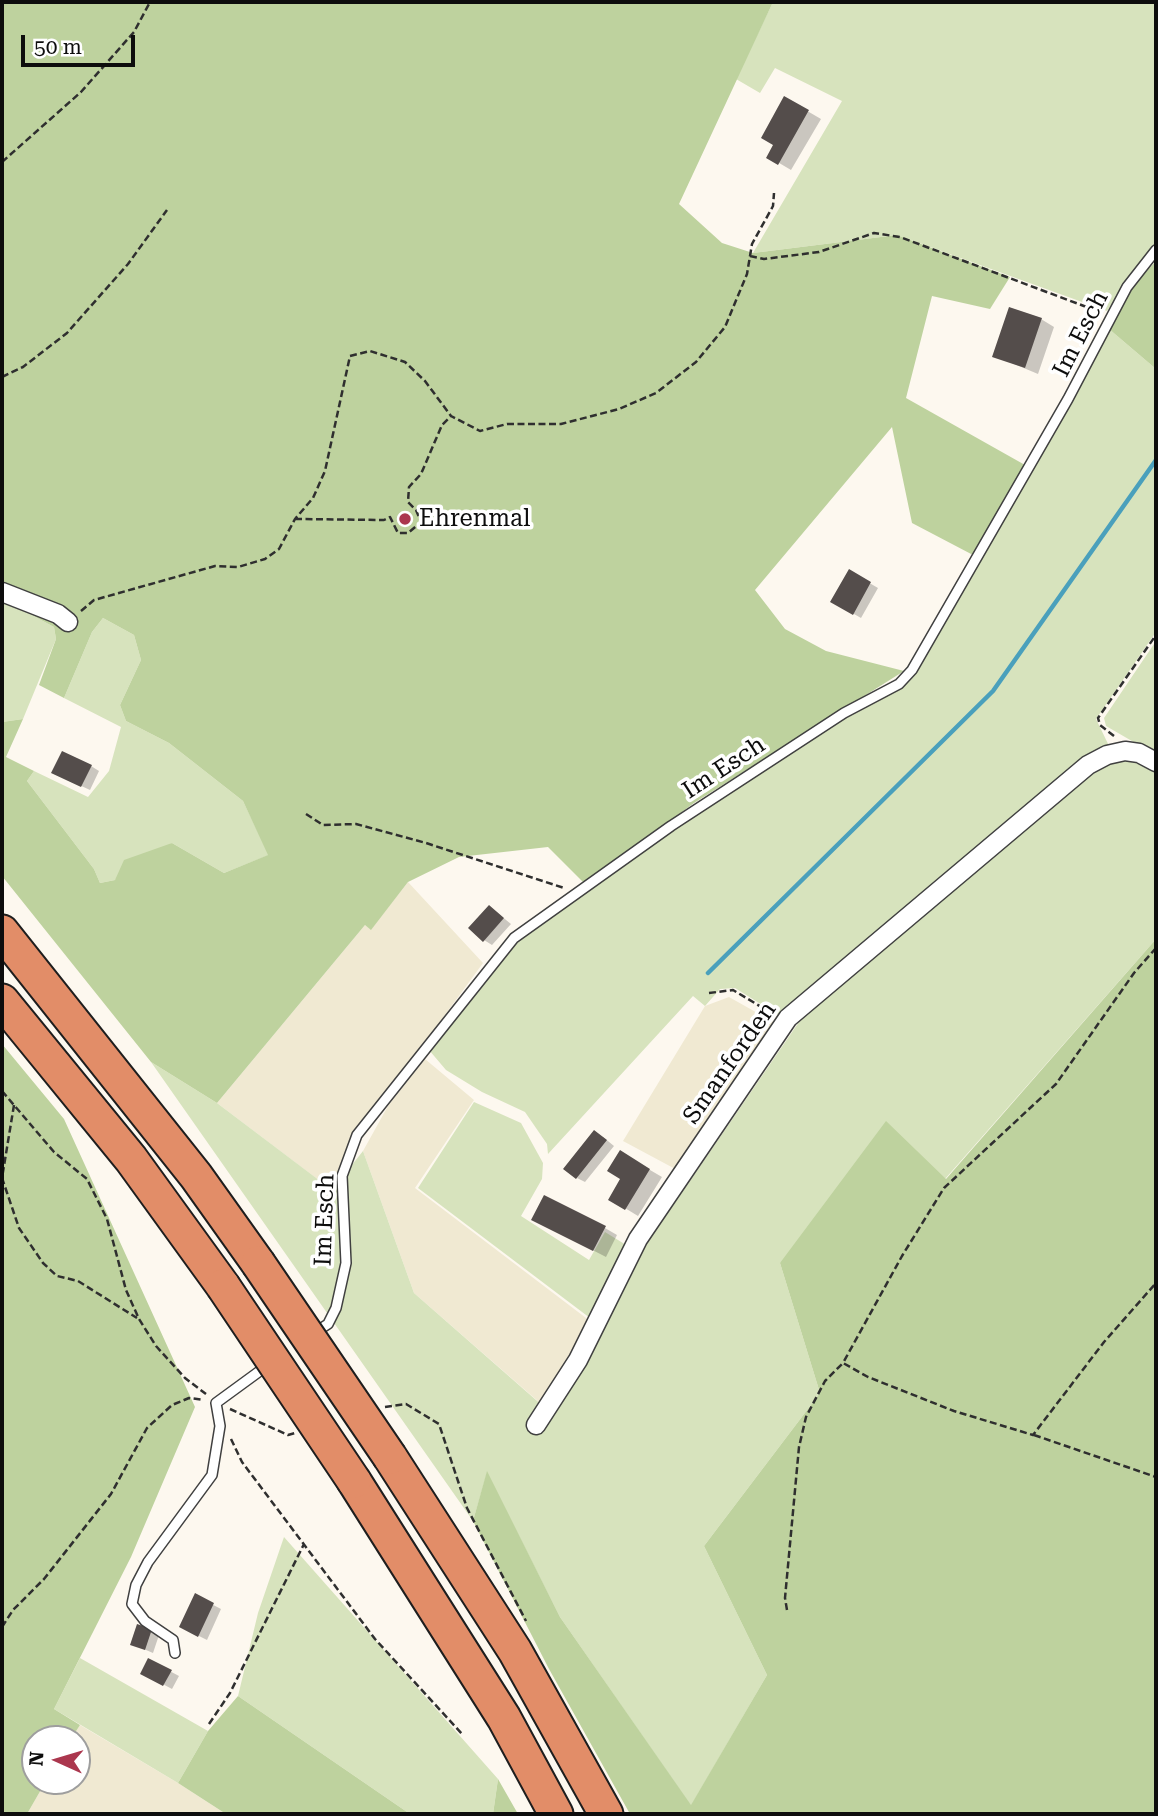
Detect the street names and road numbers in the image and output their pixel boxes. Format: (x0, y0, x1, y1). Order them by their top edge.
street label: Im Esch (1047, 286, 1115, 382)
street label: Im Esch (677, 731, 771, 805)
street label: Smanforden (677, 996, 783, 1130)
street label: Im Esch (309, 1173, 341, 1267)

